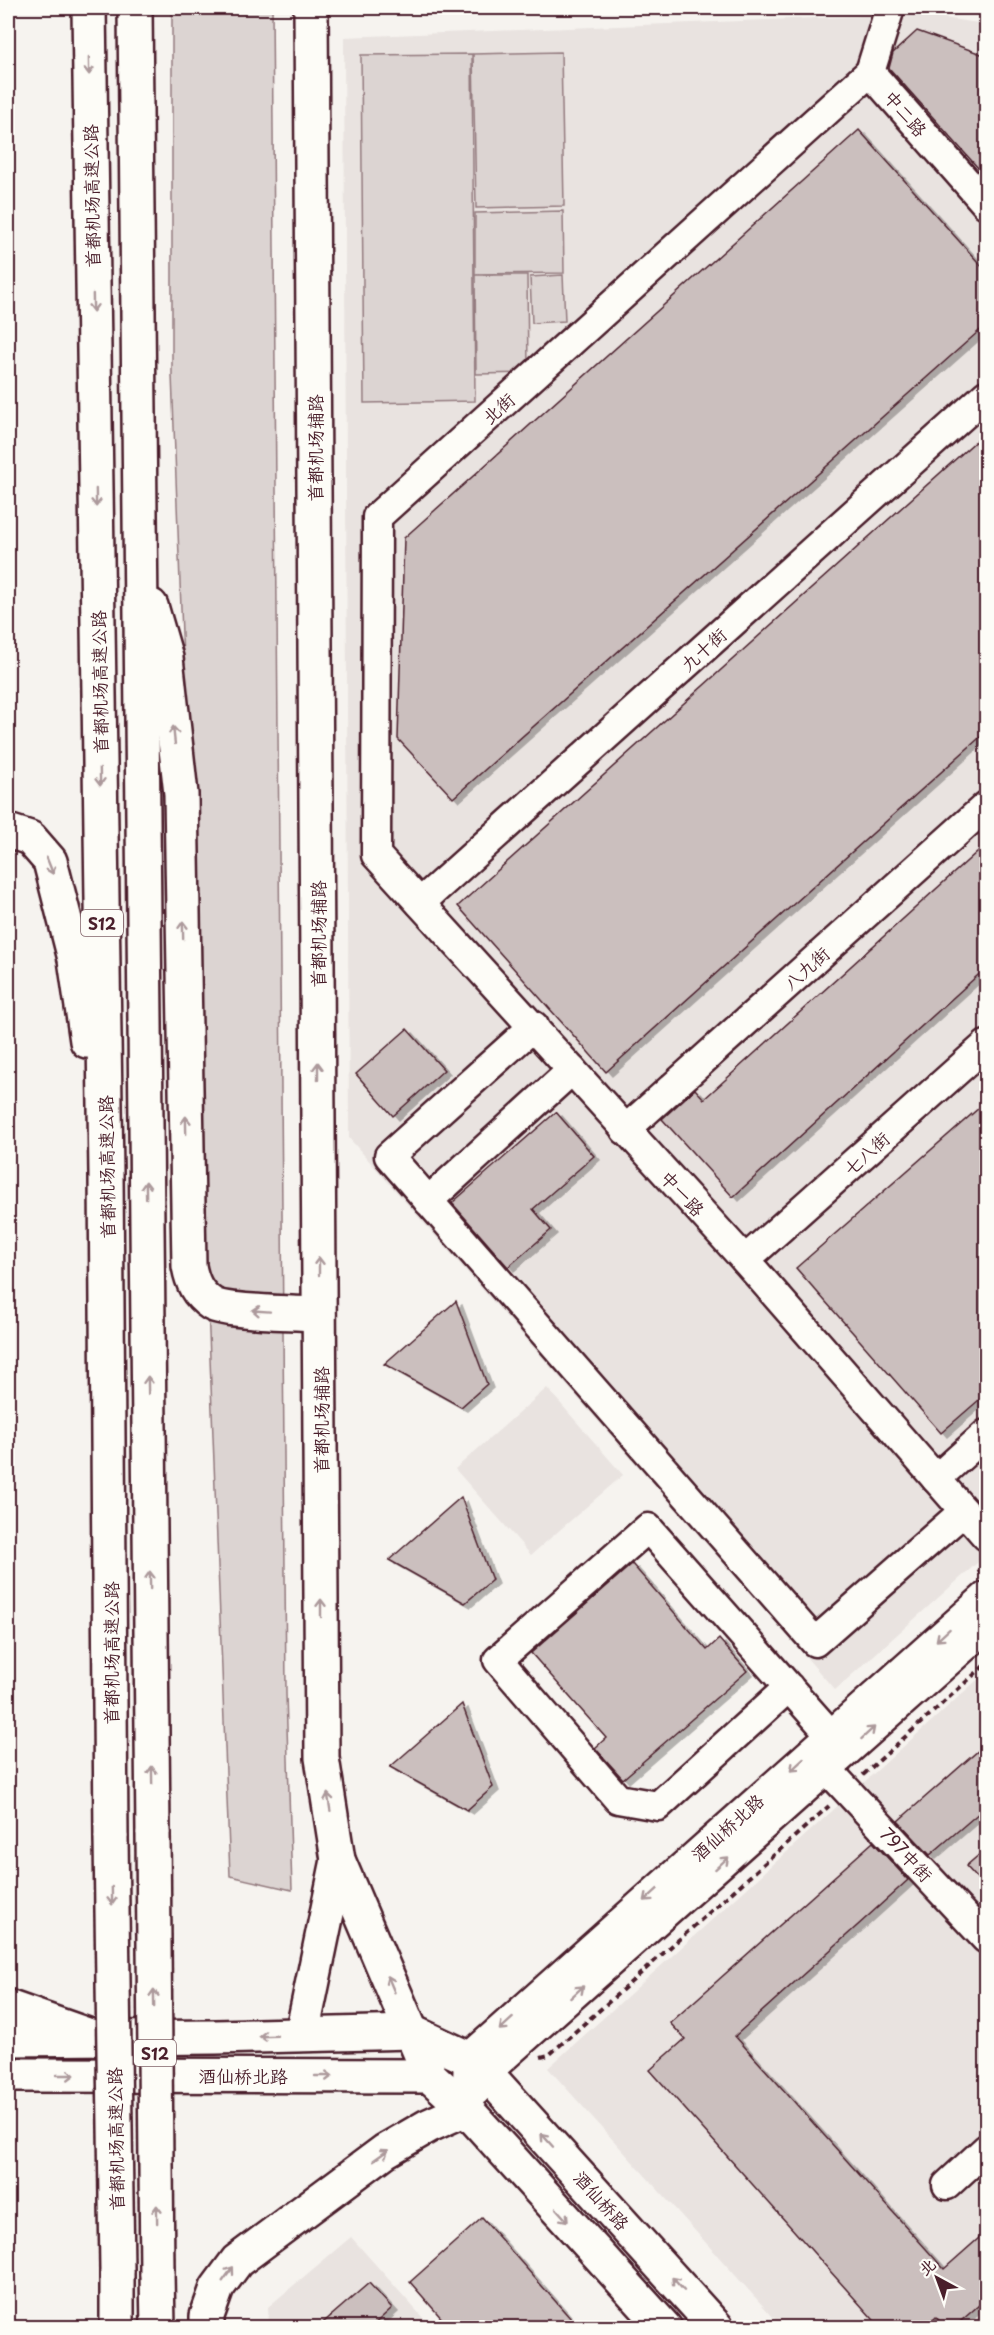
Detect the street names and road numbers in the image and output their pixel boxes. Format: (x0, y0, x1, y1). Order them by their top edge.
street label: 中二路 (878, 84, 934, 142)
street label: 首都机场高速公路 (76, 124, 106, 268)
street label: 北街 (476, 386, 520, 430)
street label: 首都机场辅路 (301, 394, 328, 502)
street label: 首都机场高速公路 (84, 610, 114, 754)
street label: 九十街 (674, 621, 732, 677)
street label: 首都机场辅路 (304, 880, 331, 988)
road number: S12 (81, 910, 123, 936)
street label: 八九街 (777, 940, 835, 996)
street label: 首都机场高速公路 (91, 1095, 121, 1239)
street label: 七八街 (837, 1125, 895, 1181)
street label: 中一路 (655, 1164, 711, 1222)
street label: 首都机场辅路 (307, 1366, 334, 1474)
street label: 首都机场高速公路 (97, 1581, 124, 1725)
street label: 酒仙桥北路 (685, 1787, 769, 1867)
street label: 797中街 (875, 1821, 939, 1887)
road number: S12 (134, 2040, 176, 2066)
street label: 酒仙桥北路 (198, 2062, 288, 2089)
street label: 首都机场高速公路 (100, 2067, 130, 2211)
street label: 酒仙桥路 (568, 2164, 636, 2236)

